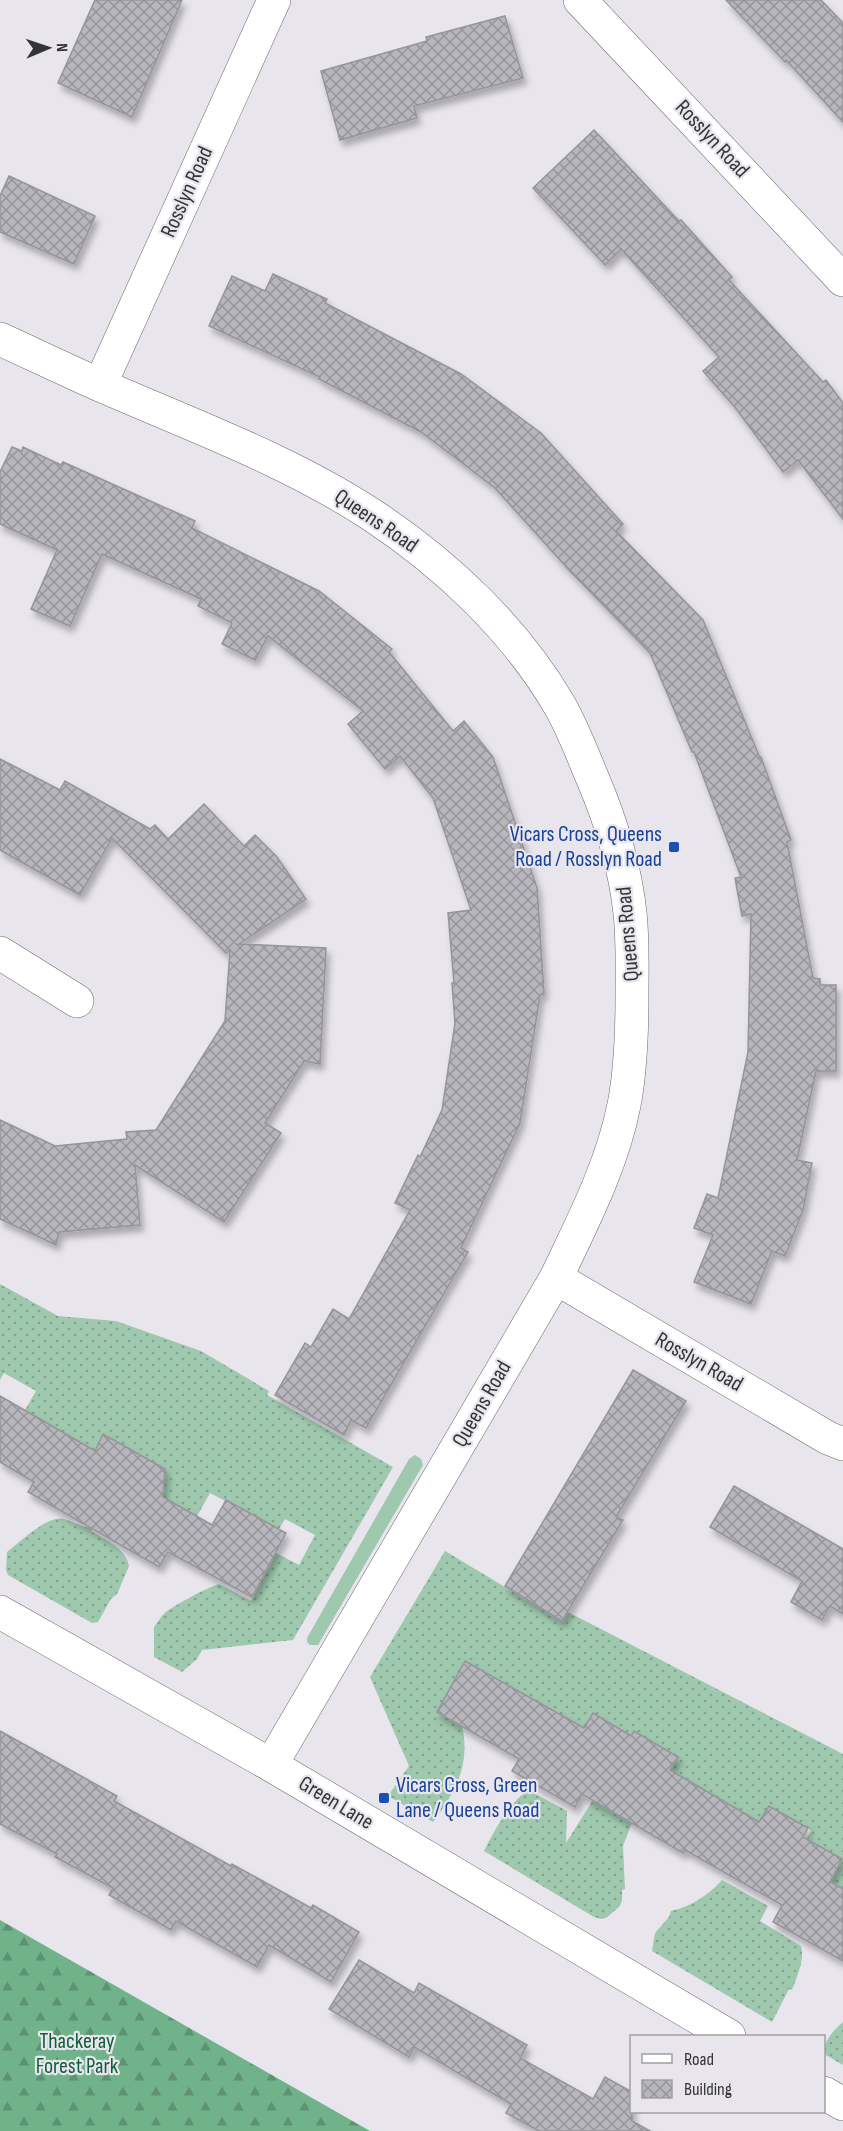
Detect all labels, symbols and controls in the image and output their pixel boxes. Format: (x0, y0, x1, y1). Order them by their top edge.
north arrow (18, 18, 78, 78)
text: N (52, 43, 71, 52)
street label: Rosslyn Road (669, 94, 755, 184)
street label: Rosslyn Road (155, 142, 219, 242)
street label: Queens Road (329, 483, 423, 559)
place label: Vicars Cross, Queens Road / Rosslyn Road (510, 821, 662, 873)
marker: Vicars Cross, Queens Road / Rosslyn Road (667, 840, 681, 854)
street label: Queens Road (610, 885, 646, 983)
street label: Rosslyn Road (650, 1326, 748, 1398)
street label: Queens Road (447, 1356, 517, 1452)
street label: Green Lane (294, 1770, 378, 1836)
place label: Vicars Cross, Green Lane / Queens Road (396, 1772, 539, 1824)
marker: Vicars Cross, Green Lane / Queens Road (377, 1791, 391, 1805)
park label: Thackeray Forest Park (36, 2028, 119, 2080)
legend (630, 2035, 825, 2113)
text: Road (684, 2049, 714, 2070)
text: Building (684, 2079, 732, 2100)

